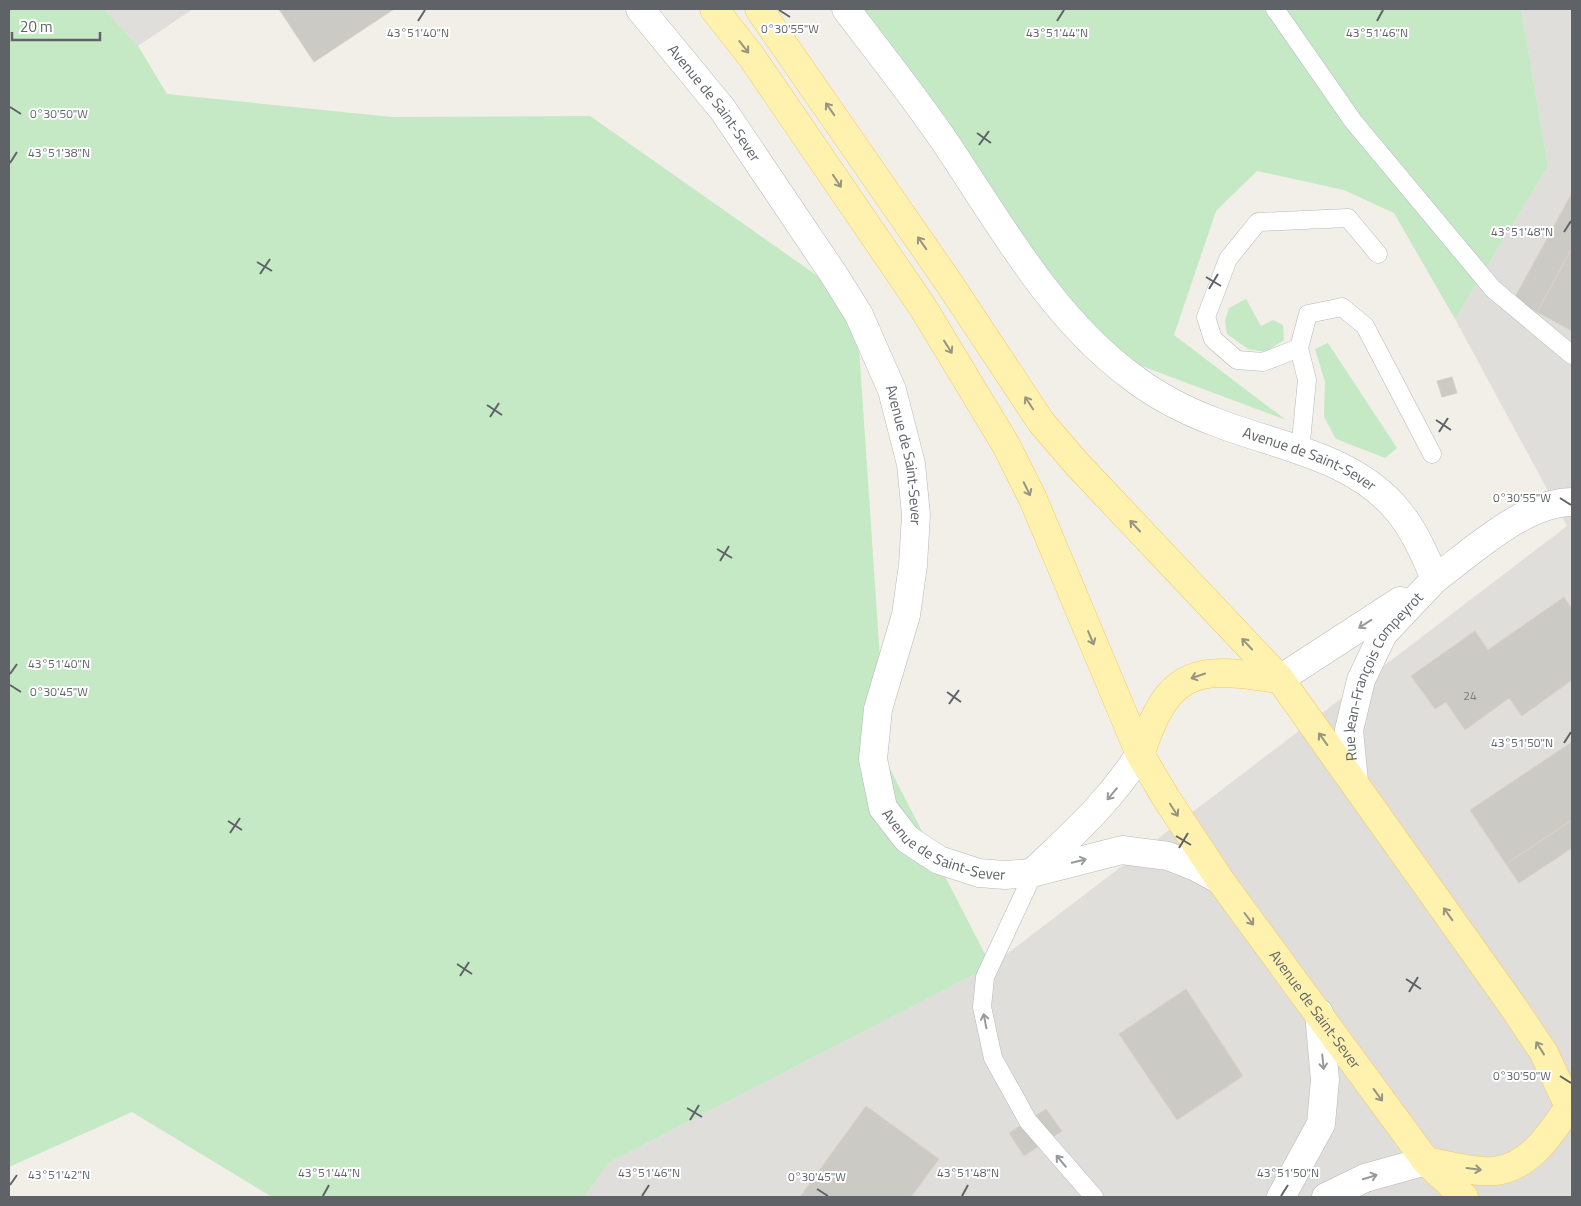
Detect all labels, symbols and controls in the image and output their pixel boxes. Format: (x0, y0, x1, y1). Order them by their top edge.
scale bar (12, 10, 100, 42)
text: 20 m (20, 15, 53, 38)
text: 0°30'55"W (761, 19, 819, 38)
text: 43°51'40"N (387, 23, 449, 42)
text: 43°51'44"N (1026, 23, 1088, 42)
text: 43°51'46"N (1346, 23, 1408, 42)
street label: Avenue de Saint-Sever (662, 39, 767, 166)
one-way arrow (739, 40, 750, 53)
one-way arrow (825, 102, 835, 116)
text: 0°30'50"W (30, 104, 88, 123)
text: 43°51'38"N (28, 143, 90, 162)
one-way arrow (832, 174, 842, 188)
text: 43°51'48"N (1491, 222, 1553, 241)
one-way arrow (917, 236, 927, 250)
one-way arrow (943, 340, 953, 354)
street label: Avenue de Saint-Sever (880, 381, 928, 526)
one-way arrow (1024, 397, 1034, 411)
street label: Avenue de Saint-Sever (1240, 421, 1381, 496)
one-way arrow (1023, 481, 1033, 496)
text: 0°30'55"W (1493, 488, 1551, 507)
one-way arrow (1129, 520, 1141, 532)
street label: Rue Jean-François Compeyrot (1337, 586, 1429, 762)
one-way arrow (1358, 619, 1372, 629)
one-way arrow (1087, 630, 1096, 645)
one-way arrow (1241, 638, 1253, 650)
text: 43°51'40"N (28, 654, 90, 673)
one-way arrow (1190, 672, 1206, 681)
text: 0°30'45"W (30, 682, 88, 701)
house number: 24 (1463, 686, 1477, 705)
one-way arrow (1318, 732, 1328, 746)
text: 43°51'50"N (1491, 733, 1553, 752)
one-way arrow (1106, 787, 1117, 800)
street label: Avenue de Saint-Sever (876, 803, 1006, 886)
one-way arrow (1169, 803, 1180, 817)
one-way arrow (1071, 856, 1087, 865)
one-way arrow (1443, 907, 1453, 921)
one-way arrow (1244, 912, 1254, 926)
street label: Avenue de Saint-Sever (1264, 945, 1367, 1074)
one-way arrow (980, 1013, 989, 1029)
one-way arrow (1535, 1041, 1545, 1055)
one-way arrow (1318, 1054, 1328, 1070)
text: 0°30'50"W (1493, 1066, 1551, 1085)
one-way arrow (1373, 1088, 1384, 1101)
one-way arrow (1056, 1155, 1067, 1168)
text: 43°51'44"N (298, 1163, 360, 1182)
text: 43°51'46"N (618, 1163, 680, 1182)
text: 43°51'48"N (937, 1163, 999, 1182)
text: 43°51'50"N (1257, 1163, 1319, 1182)
one-way arrow (1466, 1164, 1482, 1174)
text: 43°51'42"N (28, 1165, 90, 1184)
text: 0°30'45"W (788, 1167, 846, 1186)
one-way arrow (1362, 1171, 1378, 1181)

